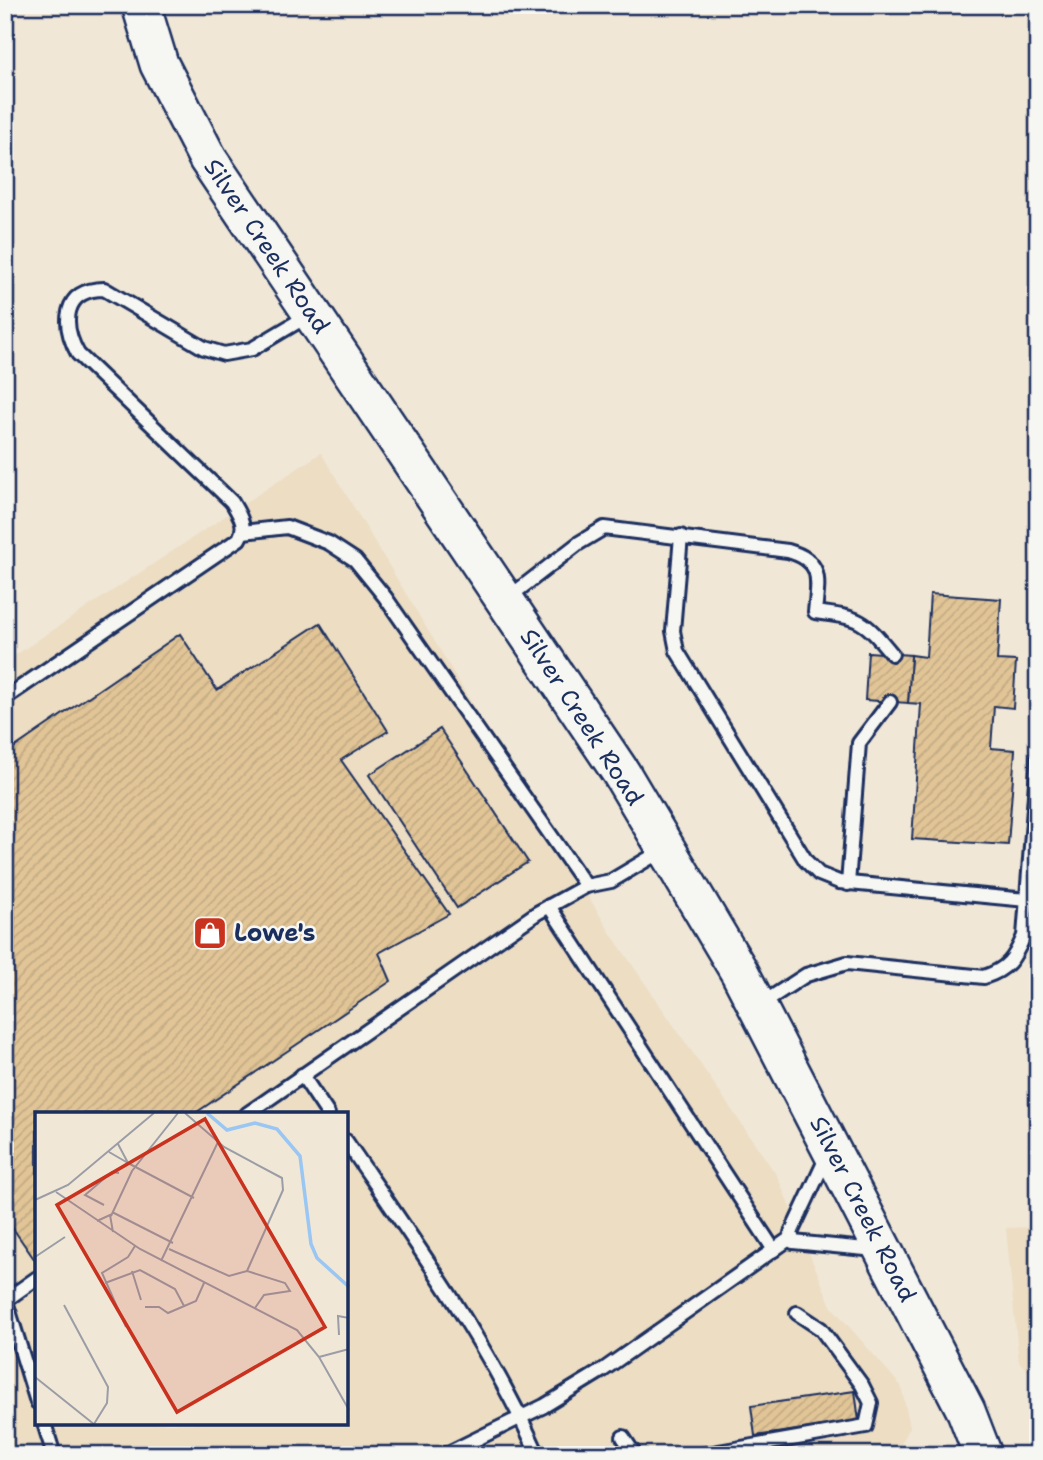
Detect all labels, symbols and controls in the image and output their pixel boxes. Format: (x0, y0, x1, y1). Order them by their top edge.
street label: Silver Creek Road (197, 152, 337, 340)
street label: Silver Creek Road (513, 622, 651, 812)
shop icon: Lowe's (191, 914, 229, 952)
place label: Lowe's (234, 917, 316, 949)
street label: Silver Creek Road (802, 1111, 924, 1307)
inset map (35, 1112, 348, 1425)

